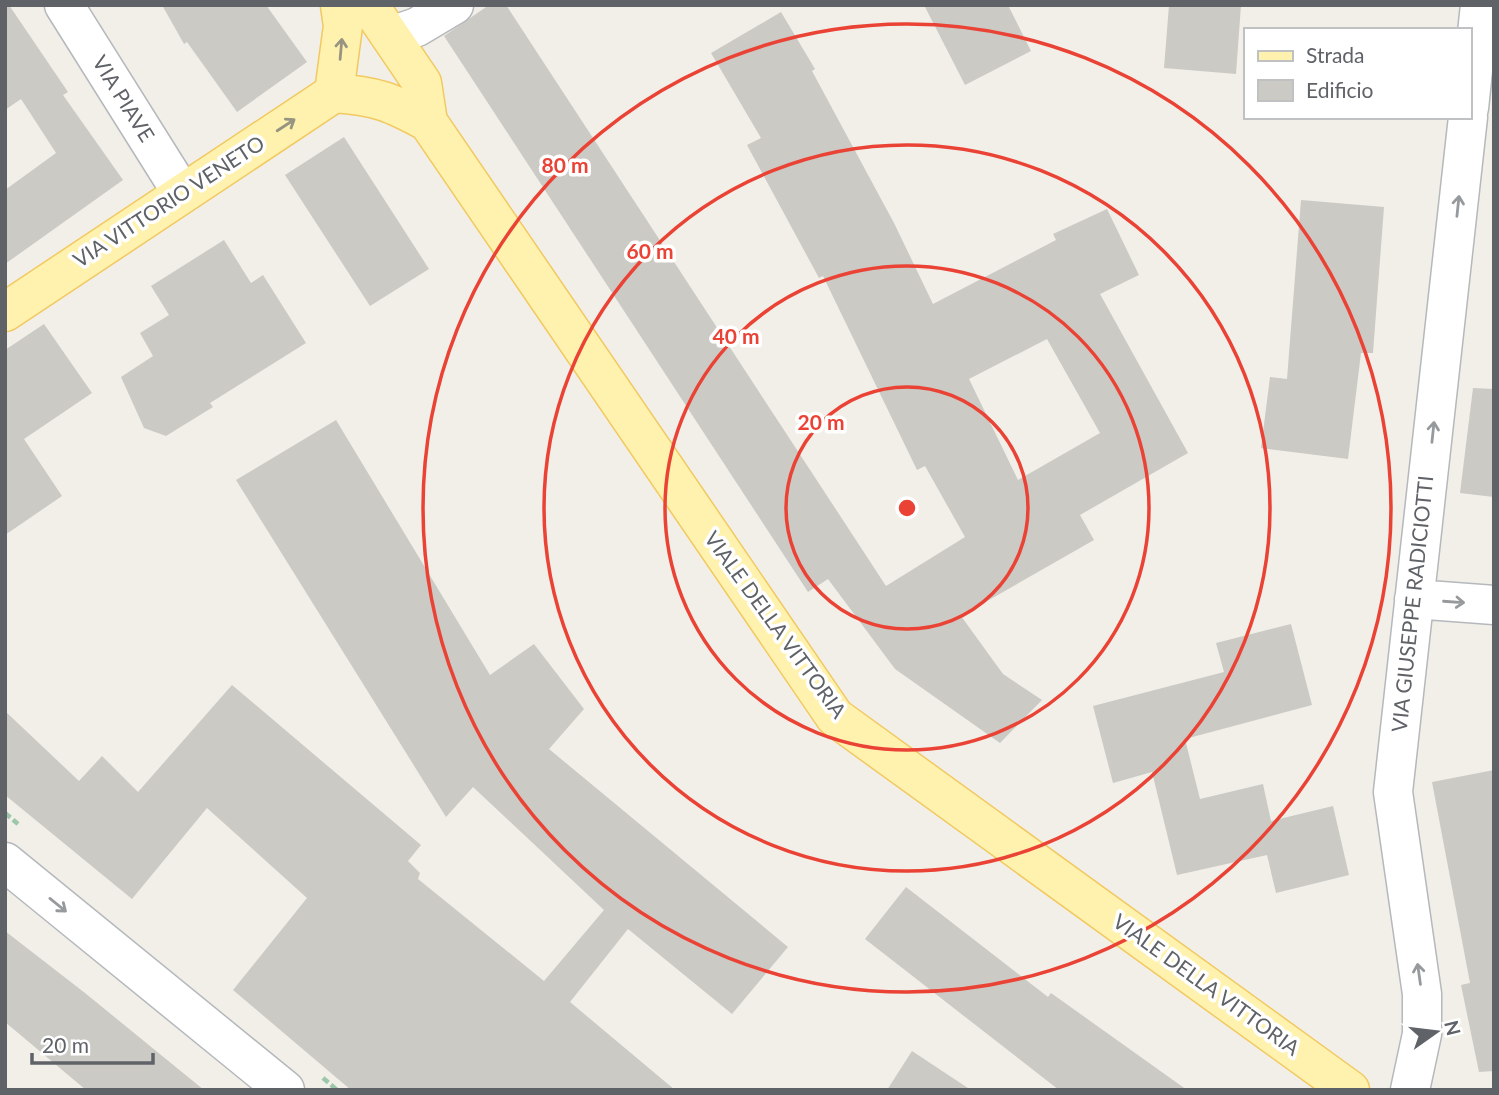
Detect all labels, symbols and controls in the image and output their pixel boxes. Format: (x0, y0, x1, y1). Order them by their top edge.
legend (1244, 28, 1471, 119)
one-way arrow (335, 38, 348, 61)
text: Strada (1306, 42, 1365, 67)
street label: VIA PIAVE (88, 50, 161, 146)
text: Edificio (1306, 77, 1374, 102)
one-way arrow (276, 117, 295, 132)
street label: VIA VITTORIO VENETO (68, 130, 268, 272)
text: 80 m (541, 152, 589, 177)
one-way arrow (1452, 195, 1465, 218)
text: 60 m (626, 238, 674, 263)
text: 40 m (712, 323, 760, 348)
text: 20 m (797, 409, 845, 434)
one-way arrow (1426, 421, 1439, 444)
street label: VIA GIUSEPPE RADICIOTTI (1386, 474, 1437, 733)
centre of rings (895, 496, 919, 520)
street label: VIALE DELLA VITTORIA (700, 526, 853, 723)
one-way arrow (1442, 596, 1465, 609)
one-way arrow (49, 897, 67, 913)
street label: VIALE DELLA VITTORIA (1109, 908, 1306, 1060)
one-way arrow (1413, 963, 1426, 986)
north arrow (1401, 997, 1471, 1067)
text: N (1440, 1018, 1466, 1038)
scale bar (32, 1021, 152, 1066)
text: 20 m (42, 1032, 89, 1057)

